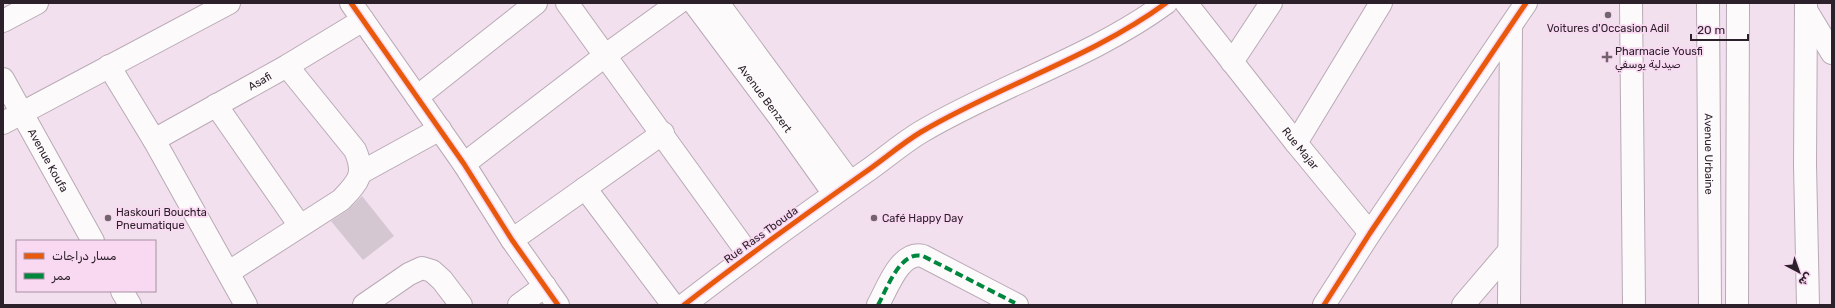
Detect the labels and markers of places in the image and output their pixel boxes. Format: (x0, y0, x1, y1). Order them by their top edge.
marker: Voitures d'Occasion Adil (1603, 10, 1613, 20)
place label: Voitures d'Occasion Adil (1547, 22, 1669, 35)
place label: Pharmacie Yousfi صيدلية يوسفي (1615, 45, 1703, 73)
marker: Pharmacie Yousfi صيدلية يوسفي (1602, 52, 1612, 62)
place label: Haskouri Bouchta Pneumatique (116, 206, 207, 232)
place label: Café Happy Day (882, 212, 963, 225)
marker: Haskouri Bouchta Pneumatique (103, 213, 113, 223)
marker: Café Happy Day (869, 213, 879, 223)

